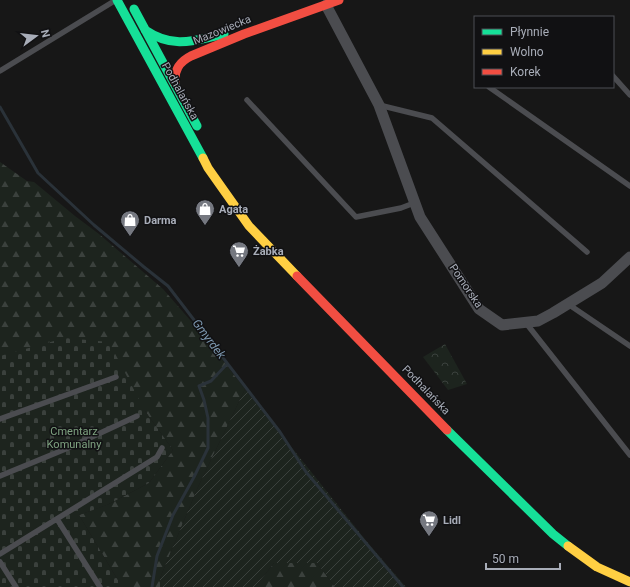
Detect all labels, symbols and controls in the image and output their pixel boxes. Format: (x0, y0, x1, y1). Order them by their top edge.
street label: Mazowiecka (191, 12, 253, 48)
north arrow (16, 16, 56, 56)
legend (474, 16, 614, 88)
text: Płynnie (510, 25, 549, 39)
text: N (38, 28, 53, 39)
text: Wolno (510, 45, 544, 59)
street label: Podhalańska (159, 60, 201, 122)
text: Korek (510, 65, 542, 79)
shop icon: Agata (194, 198, 216, 226)
place label: Agata (219, 203, 248, 216)
shop icon: Darma (119, 209, 141, 237)
place label: Darma (144, 214, 177, 227)
supermarket icon: Żabka (228, 240, 250, 268)
place label: Żabka (253, 244, 284, 258)
street label: Pomorska (447, 262, 485, 310)
water label: Gmyrdek (190, 316, 229, 363)
street label: Podhalańska (399, 363, 453, 417)
park label: Cmentarz Komunalny (47, 425, 102, 451)
supermarket icon: Lidl (418, 509, 440, 537)
place label: Lidl (443, 514, 461, 527)
scale bar (486, 545, 560, 571)
text: 50 m (492, 552, 519, 566)

